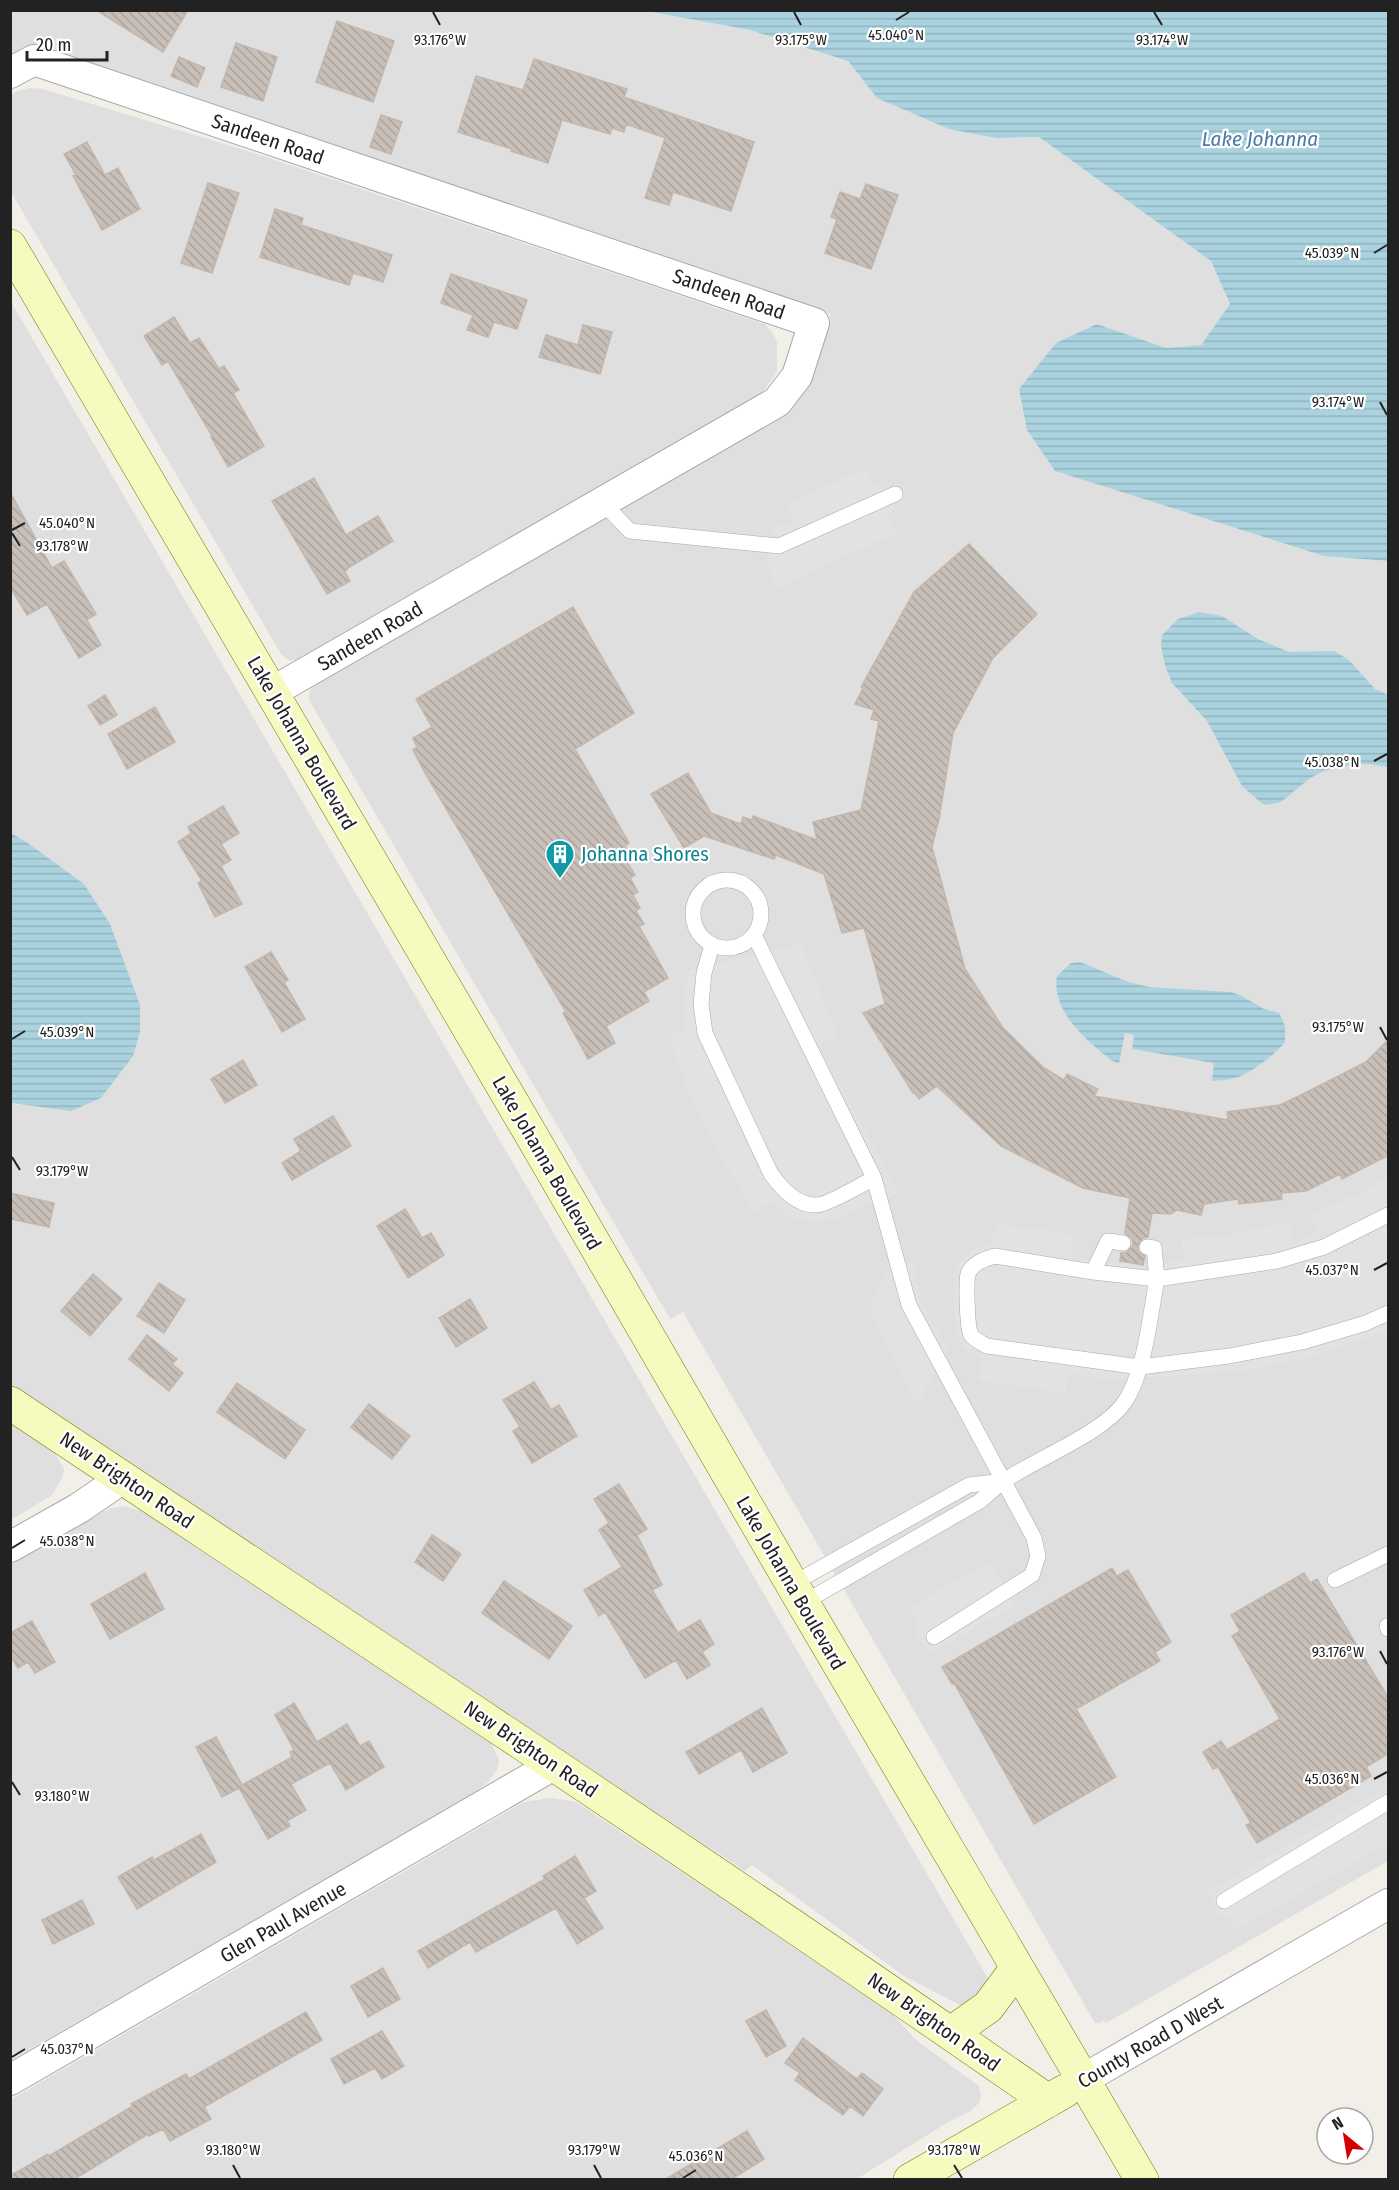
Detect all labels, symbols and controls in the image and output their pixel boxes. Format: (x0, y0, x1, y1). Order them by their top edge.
scale bar (27, 24, 106, 62)
text: 45.040°N (868, 26, 924, 44)
text: 93.176°W (414, 31, 466, 49)
text: 93.175°W (775, 31, 827, 49)
text: 93.174°W (1136, 31, 1188, 49)
text: 20 m (36, 34, 71, 56)
street label: Sandeen Road (209, 109, 327, 169)
water label: Lake Johanna (1202, 126, 1318, 152)
text: 45.039°N (1305, 244, 1359, 262)
street label: Sandeen Road (670, 264, 788, 324)
text: 93.174°W (1312, 393, 1364, 411)
text: 45.040°N (39, 514, 95, 532)
text: 93.178°W (36, 537, 88, 555)
street label: Sandeen Road (313, 596, 427, 676)
street label: Lake Johanna Boulevard (242, 652, 362, 834)
text: 45.038°N (1304, 753, 1360, 771)
building icon: Johanna Shores (544, 838, 576, 880)
place label: Johanna Shores (581, 842, 709, 866)
text: 93.175°W (1312, 1018, 1364, 1036)
text: 45.039°N (40, 1023, 94, 1041)
street label: Lake Johanna Boulevard (487, 1072, 607, 1254)
text: 93.179°W (36, 1162, 88, 1180)
text: 45.037°N (1305, 1261, 1359, 1279)
street label: New Brighton Road (56, 1426, 198, 1534)
street label: Lake Johanna Boulevard (731, 1492, 851, 1674)
text: 45.038°N (39, 1532, 95, 1550)
text: 93.176°W (1312, 1643, 1364, 1661)
street label: New Brighton Road (460, 1695, 602, 1803)
text: 45.036°N (1305, 1770, 1359, 1788)
text: 93.180°W (35, 1787, 89, 1805)
street label: Glen Paul Avenue (216, 1876, 350, 1968)
street label: New Brighton Road (863, 1967, 1005, 2077)
street label: County Road D West (1073, 1990, 1227, 2093)
text: 45.037°N (40, 2040, 94, 2058)
north arrow (1315, 2106, 1375, 2166)
text: N (1329, 2113, 1347, 2134)
text: 93.180°W (206, 2141, 260, 2159)
text: 93.179°W (568, 2141, 620, 2159)
text: 93.178°W (928, 2141, 980, 2159)
text: 45.036°N (669, 2147, 723, 2165)

